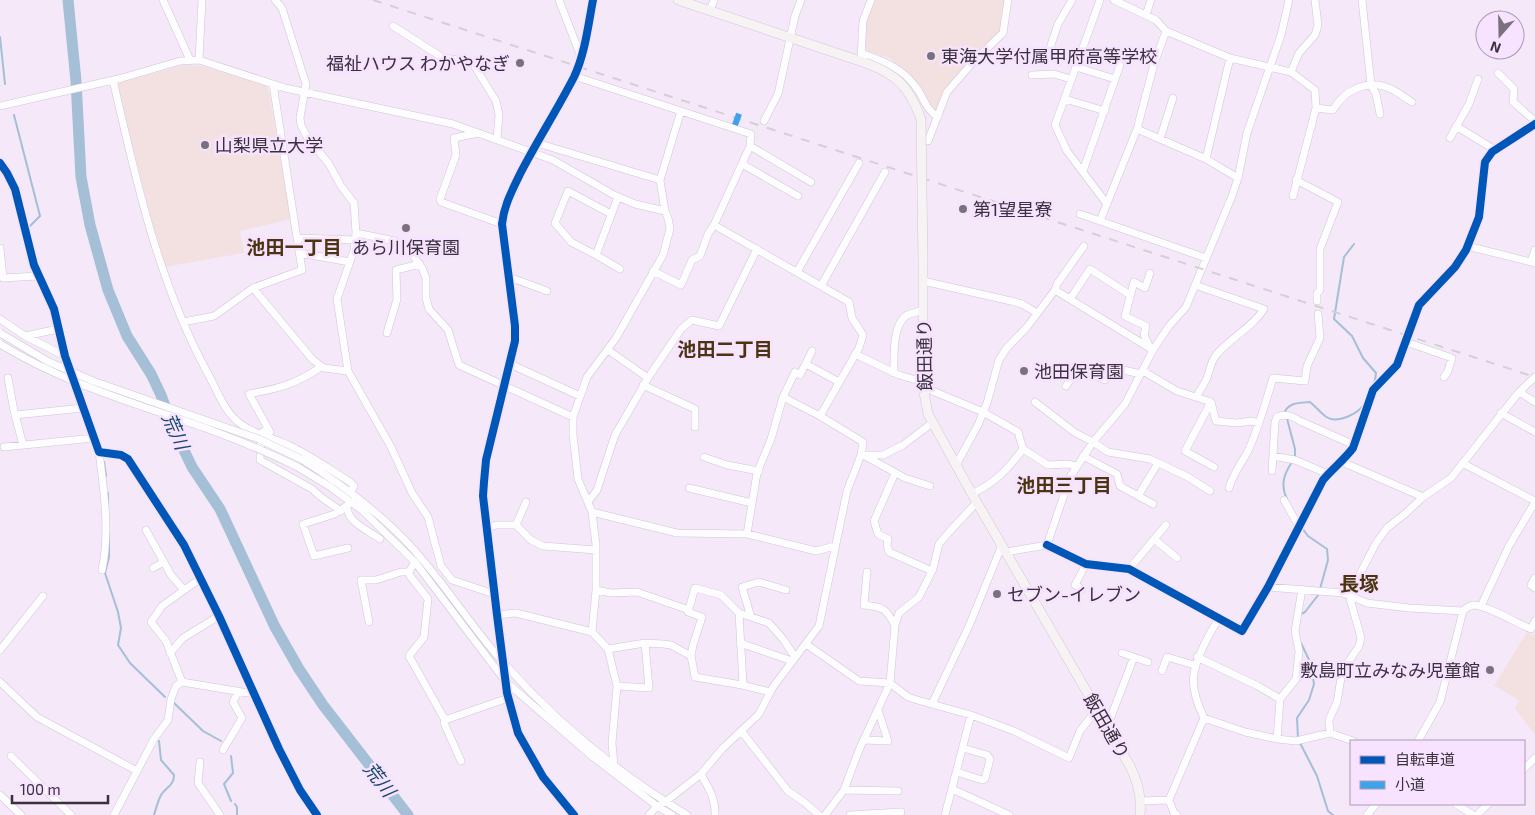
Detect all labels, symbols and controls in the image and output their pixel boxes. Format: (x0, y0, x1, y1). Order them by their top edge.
north arrow (1475, 10, 1525, 60)
text: N (1488, 38, 1503, 57)
place label: 東海大学付属甲府高等学校 (941, 45, 1157, 67)
marker: 東海大学付属甲府高等学校 (925, 50, 937, 62)
place label: 福祉ハウス わかやなぎ (326, 52, 510, 74)
marker: 福祉ハウス わかやなぎ (514, 57, 526, 69)
place label: 山梨県立大学 (215, 134, 323, 156)
marker: 山梨県立大学 (199, 139, 211, 151)
place label: 第1望星寮 (973, 198, 1052, 220)
marker: 第1望星寮 (957, 203, 969, 215)
marker: あら川保育園 (400, 222, 412, 234)
district label: 池田一丁目 (246, 235, 342, 258)
place label: あら川保育園 (352, 236, 460, 258)
street label: 飯田通り (912, 319, 936, 391)
district label: 池田二丁目 (677, 337, 773, 360)
place label: 池田保育園 (1034, 360, 1124, 382)
marker: 池田保育園 (1018, 365, 1030, 377)
water label: 荒川 (158, 409, 195, 455)
district label: 池田三丁目 (1016, 473, 1112, 496)
district label: 長塚 (1339, 571, 1379, 595)
place label: セブン-イレブン (1007, 583, 1141, 605)
marker: セブン-イレブン (991, 588, 1003, 600)
place label: 敷島町立みなみ児童館 (1300, 659, 1480, 681)
marker: 敷島町立みなみ児童館 (1484, 664, 1496, 676)
street label: 飯田通り (1079, 689, 1135, 763)
legend (1350, 740, 1525, 805)
text: 自転車道 (1395, 750, 1455, 768)
water label: 荒川 (359, 757, 402, 803)
scale bar (12, 772, 109, 804)
text: 小道 (1395, 775, 1425, 793)
text: 100 m (20, 780, 61, 798)

